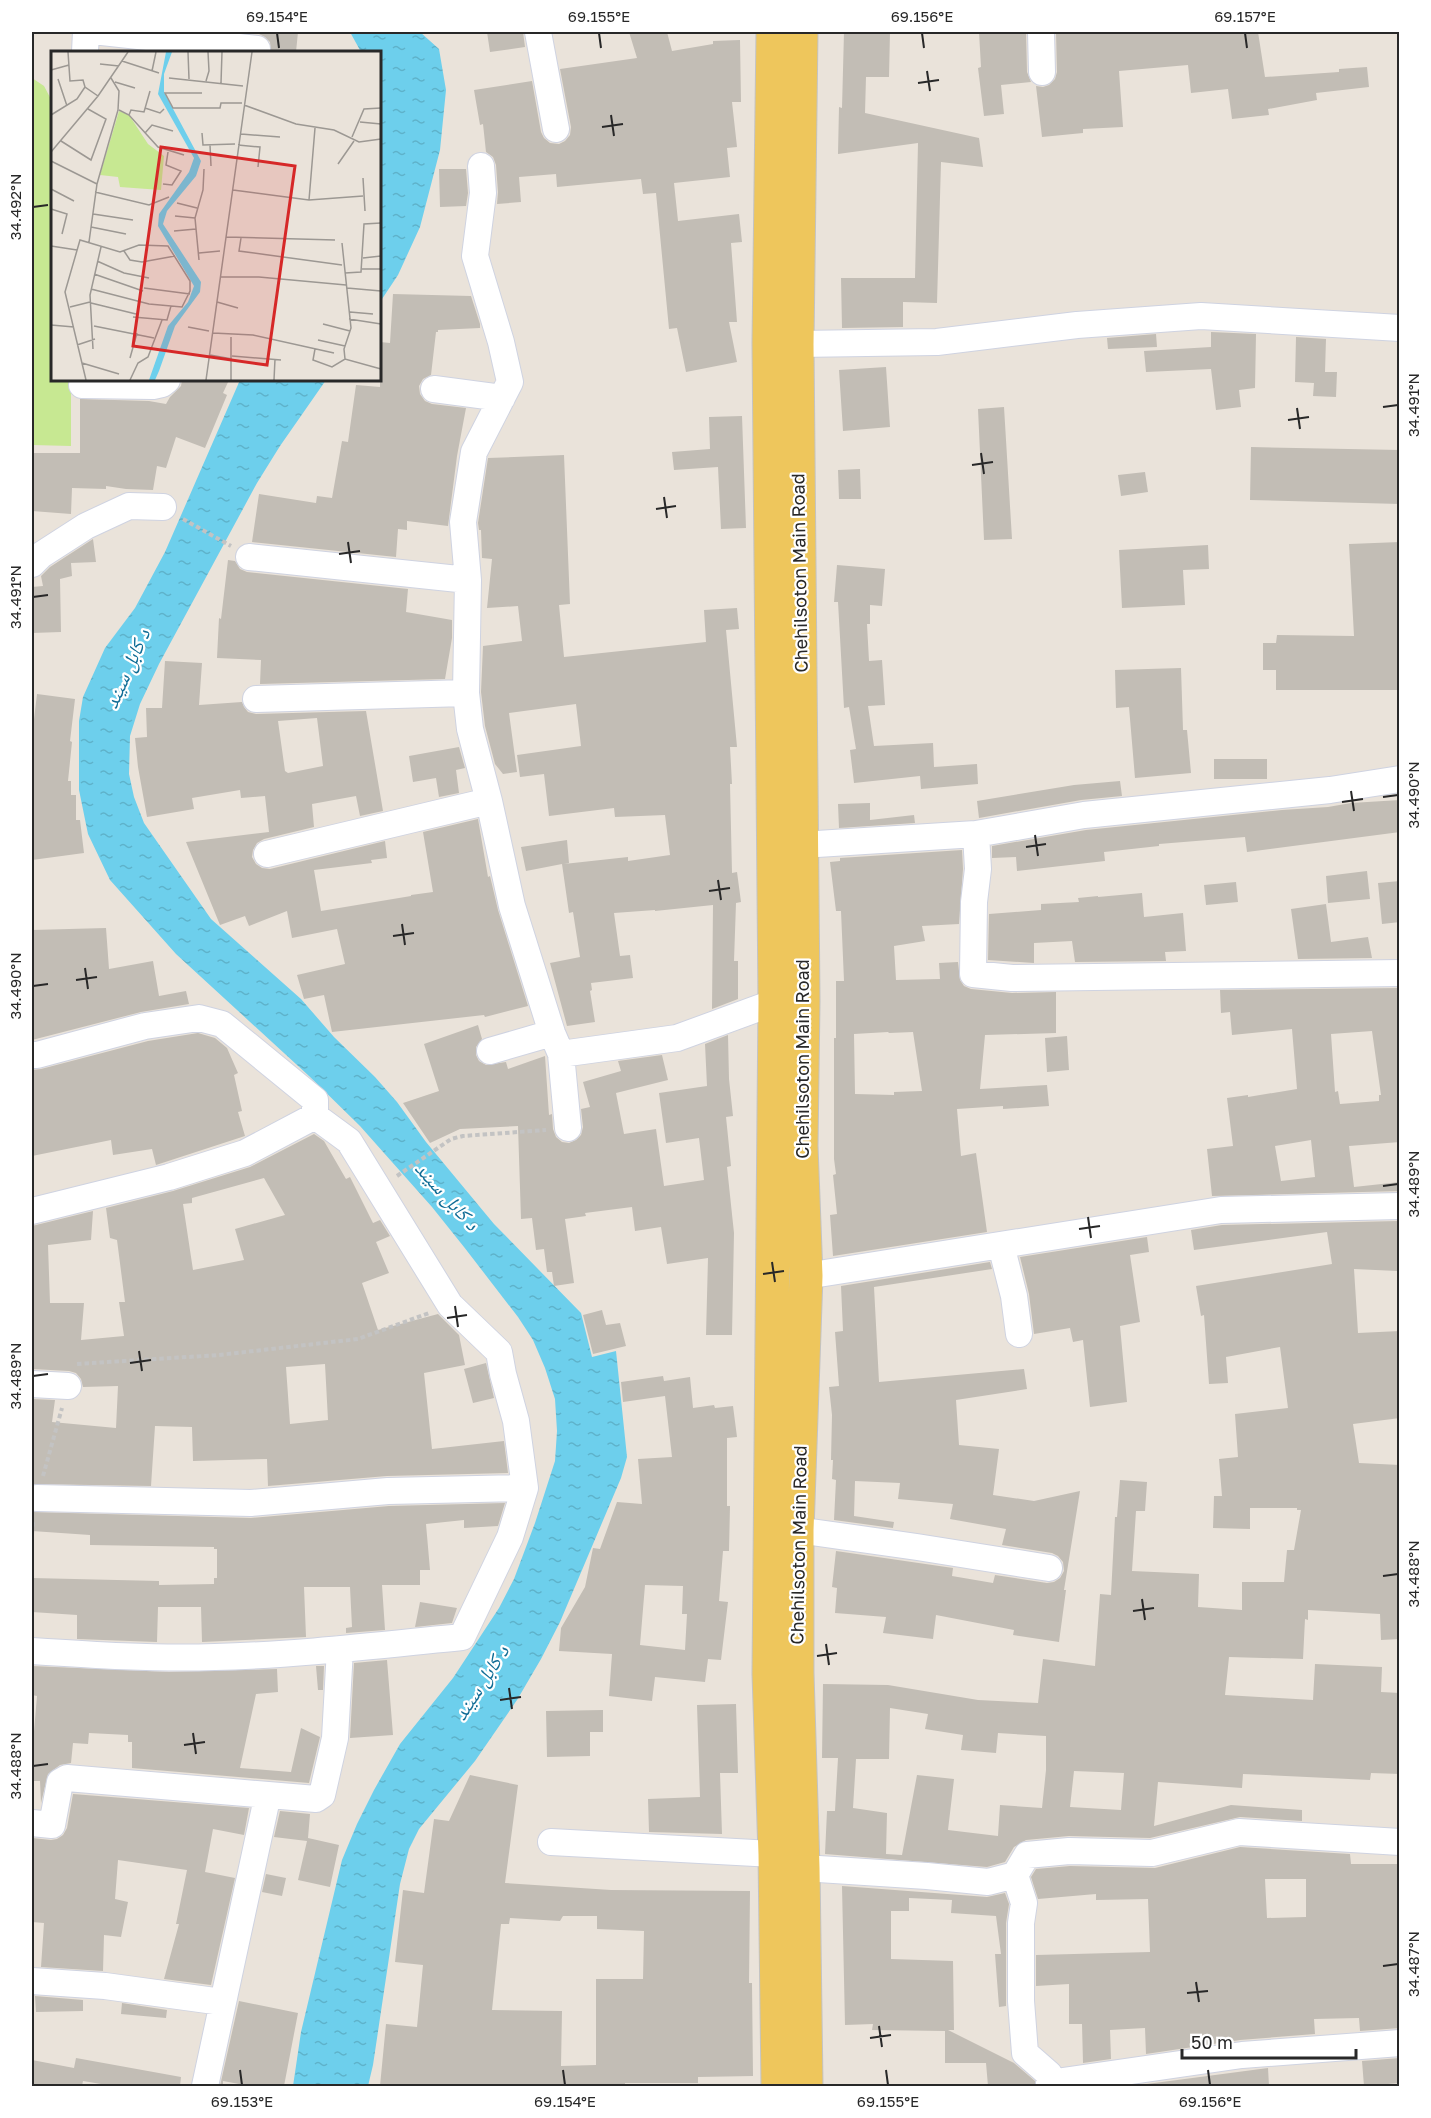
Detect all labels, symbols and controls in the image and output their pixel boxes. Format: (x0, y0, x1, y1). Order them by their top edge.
text: 69.154°E (246, 7, 308, 25)
text: 69.155°E (568, 7, 630, 25)
text: 69.156°E (891, 7, 953, 25)
text: 69.157°E (1214, 7, 1276, 25)
inset map (51, 51, 381, 381)
text: 34.492°N (6, 174, 24, 240)
text: 34.491°N (1404, 373, 1422, 437)
street label: Chehilsoton Main Road (786, 473, 812, 673)
text: 34.491°N (6, 565, 24, 629)
water label: د کابل سيند (98, 624, 156, 712)
text: 34.490°N (1404, 761, 1422, 829)
text: 34.490°N (6, 952, 24, 1020)
street label: Chehilsoton Main Road (791, 959, 813, 1159)
text: 34.489°N (1404, 1150, 1422, 1218)
water label: د کابل سيند (409, 1156, 486, 1236)
text: 34.489°N (6, 1342, 24, 1410)
street label: Chehilsoton Main Road (785, 1445, 811, 1645)
text: 34.488°N (1404, 1540, 1422, 1608)
water label: د کابل سيند (447, 1639, 515, 1725)
text: 34.488°N (6, 1732, 24, 1800)
text: 34.487°N (1404, 1931, 1422, 1997)
scale bar (1182, 2022, 1356, 2060)
text: 50 m (1191, 2031, 1233, 2053)
text: 69.153°E (211, 2092, 273, 2110)
text: 69.154°E (534, 2092, 596, 2110)
text: 69.155°E (857, 2092, 919, 2110)
text: 69.156°E (1179, 2092, 1241, 2110)

